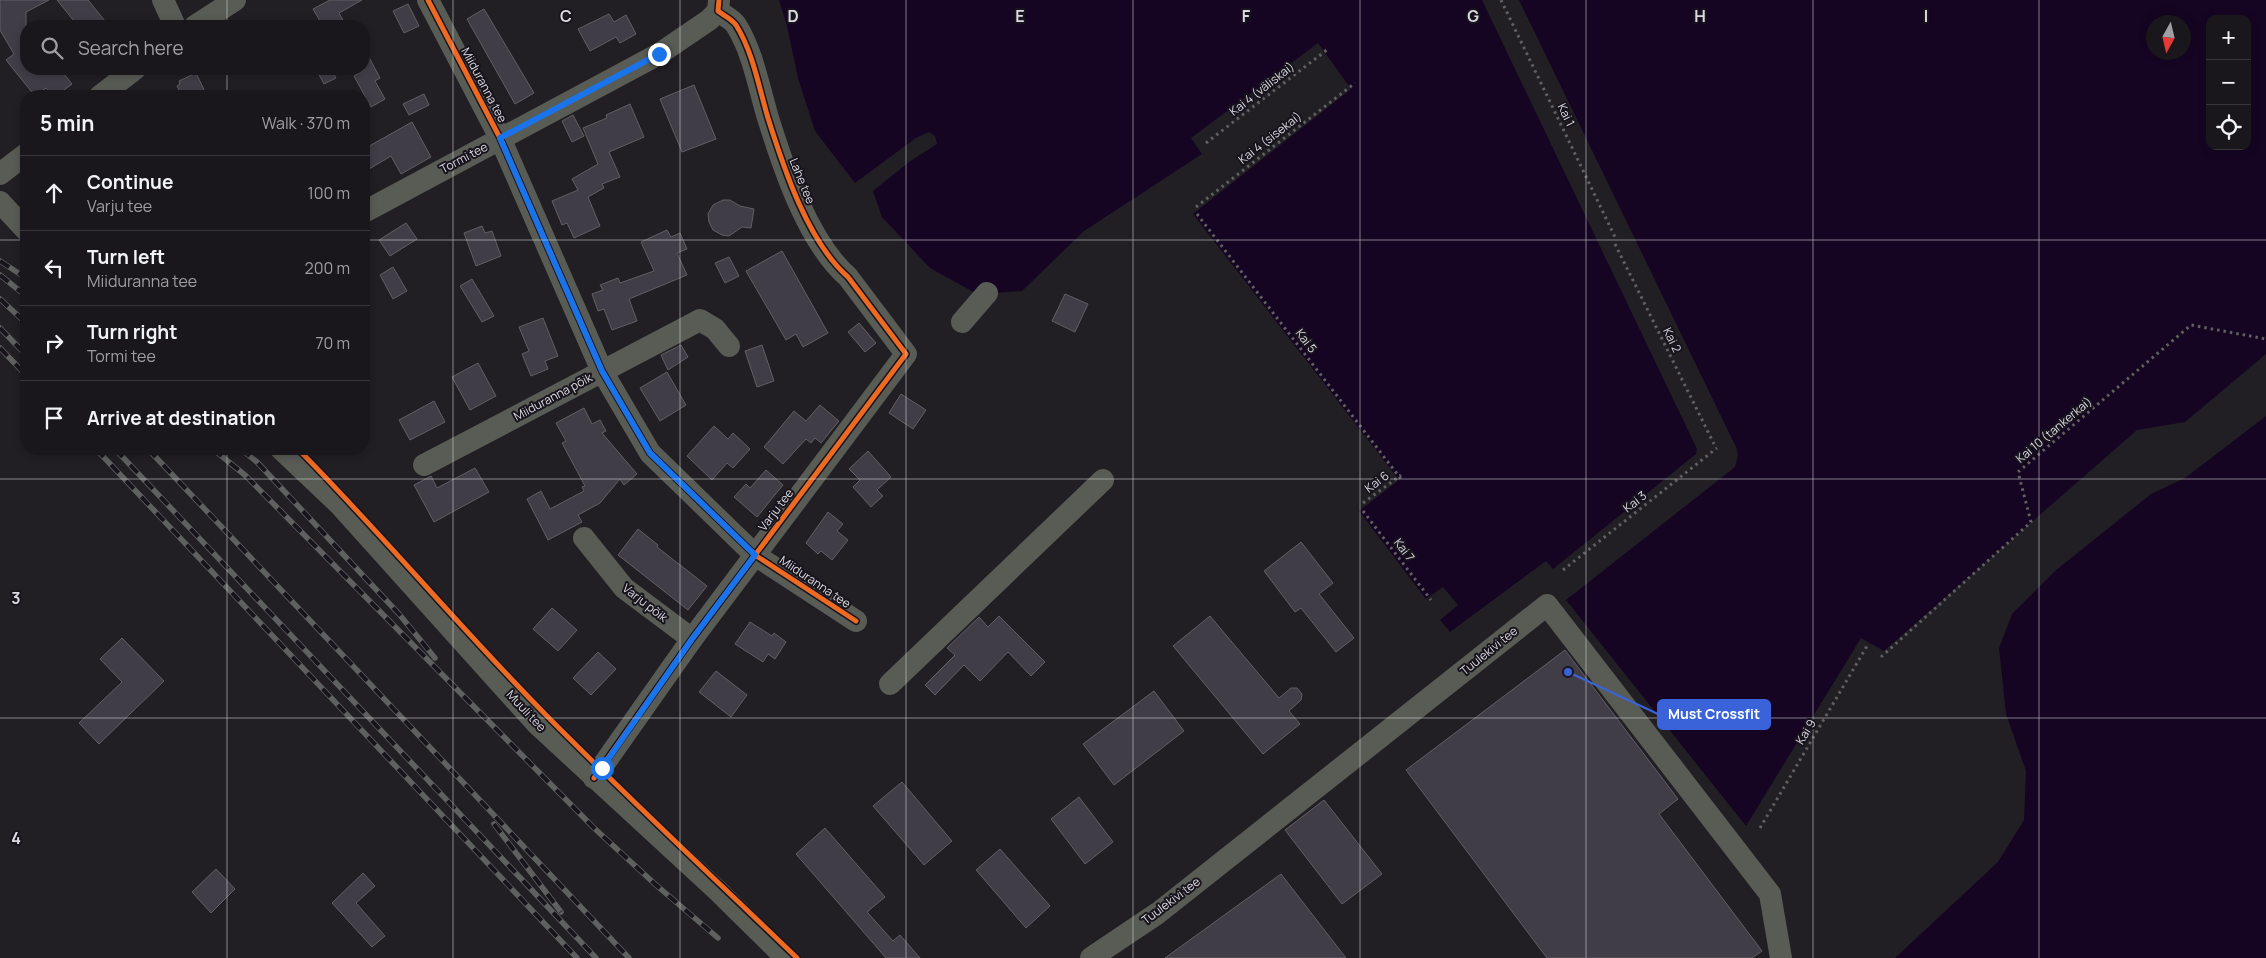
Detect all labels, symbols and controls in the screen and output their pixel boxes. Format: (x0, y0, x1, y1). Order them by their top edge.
text: C (560, 5, 572, 27)
text: D (787, 5, 799, 27)
text: E (1015, 5, 1025, 27)
text: F (1242, 5, 1251, 27)
text: G (1467, 5, 1479, 27)
text: H (1694, 5, 1706, 27)
text: I (1924, 5, 1928, 27)
north arrow (2146, 15, 2191, 60)
map controls (2206, 15, 2251, 150)
button: + (2206, 15, 2251, 60)
search box (20, 20, 370, 75)
icon: search (38, 34, 66, 62)
text: Search here (78, 35, 184, 61)
route end (648, 43, 671, 66)
street label: Miiduranna tee (458, 44, 511, 125)
street label: Kai 4 (väliskai) (1226, 58, 1298, 119)
button: − (2206, 60, 2251, 105)
street label: Kai 1 (1554, 100, 1579, 129)
button: locate (2206, 105, 2251, 150)
street label: Kai 4 (sisekai) (1234, 107, 1305, 168)
text: 5 min (40, 109, 94, 137)
text: Walk · 370 m (262, 112, 350, 134)
street label: Tormi tee (437, 138, 491, 177)
street label: Lahe tee (786, 155, 819, 206)
text: Continue (87, 169, 173, 195)
icon: ahead (40, 179, 68, 207)
text: 100 m (307, 182, 350, 204)
text: Varju tee (87, 195, 152, 217)
text: Turn left (87, 244, 165, 270)
icon: left (40, 254, 68, 282)
text: 200 m (305, 257, 350, 279)
text: Miiduranna tee (87, 270, 197, 292)
text: Turn right (87, 319, 177, 345)
street label: Kai 2 (1659, 324, 1686, 355)
street label: Kai 5 (1292, 325, 1321, 356)
icon: right (40, 329, 68, 357)
text: 70 m (315, 332, 350, 354)
text: Tormi tee (87, 345, 156, 367)
street label: Miiduranna põik (510, 368, 596, 424)
street label: Kai 10 (tankerkai) (2012, 393, 2095, 467)
icon: arrive (40, 404, 68, 432)
text: Arrive at destination (87, 405, 276, 431)
street label: Kai 6 (1361, 467, 1392, 496)
street label: Varju tee (754, 485, 797, 534)
street label: Kai 3 (1619, 487, 1650, 516)
street label: Kai 7 (1390, 535, 1419, 565)
street label: Miiduranna tee (776, 551, 854, 612)
street label: Varju põik (619, 580, 672, 626)
text: 3 (11, 587, 21, 609)
street label: Tuulekivi tee (1456, 622, 1521, 679)
street label: Muuli tee (503, 686, 550, 735)
callout: Must Crossfit (1658, 700, 1770, 729)
text: Must Crossfit (1668, 704, 1760, 723)
street label: Kai 9 (1791, 716, 1820, 747)
route start (591, 757, 614, 780)
text: 4 (11, 827, 21, 849)
street label: Tuulekivi tee (1138, 873, 1203, 928)

